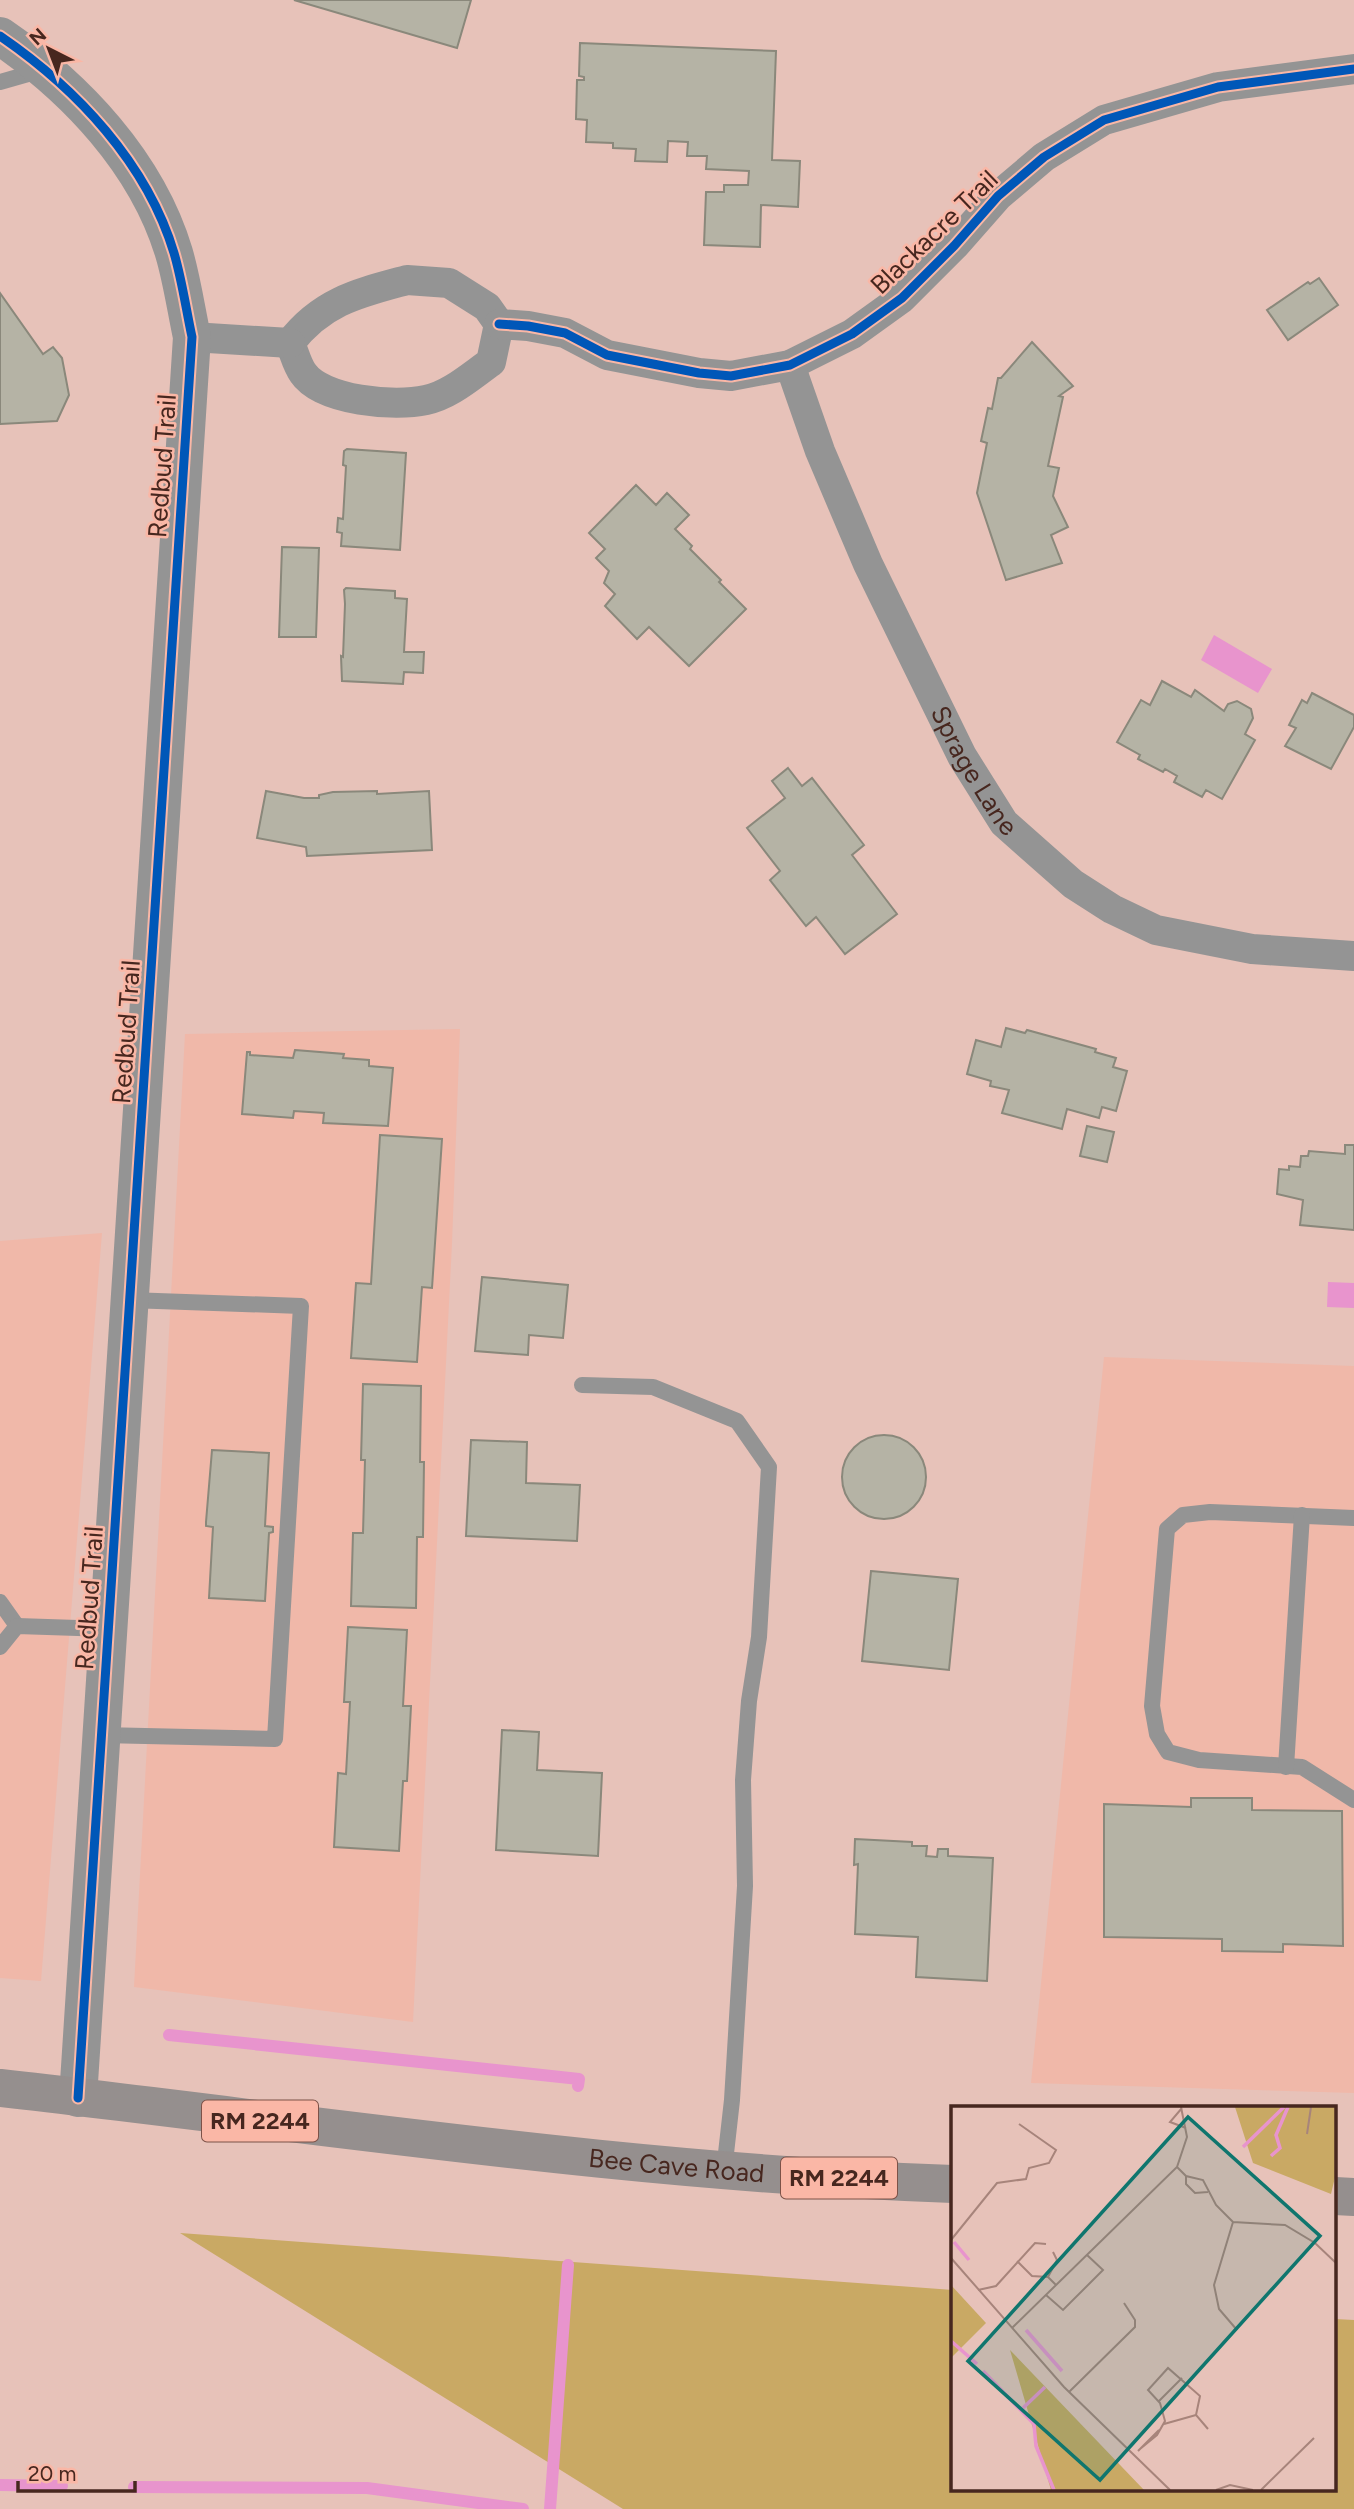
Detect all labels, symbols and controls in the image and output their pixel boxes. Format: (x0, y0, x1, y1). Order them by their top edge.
north arrow (14, 14, 84, 84)
text: N (25, 23, 51, 50)
street label: Blackacre Trail (864, 163, 1004, 301)
street label: Redbud Trail (141, 393, 183, 539)
street label: Sprage Lane (924, 700, 1023, 843)
street label: Redbud Trail (105, 959, 147, 1105)
street label: Redbud Trail (68, 1525, 110, 1671)
road number: RM 2244 (202, 2100, 318, 2142)
inset map (951, 2106, 1336, 2492)
street label: Bee Cave Road (587, 2142, 766, 2189)
road number: RM 2244 (781, 2158, 897, 2199)
scale bar (18, 2450, 135, 2494)
text: 20 m (28, 2461, 76, 2486)

